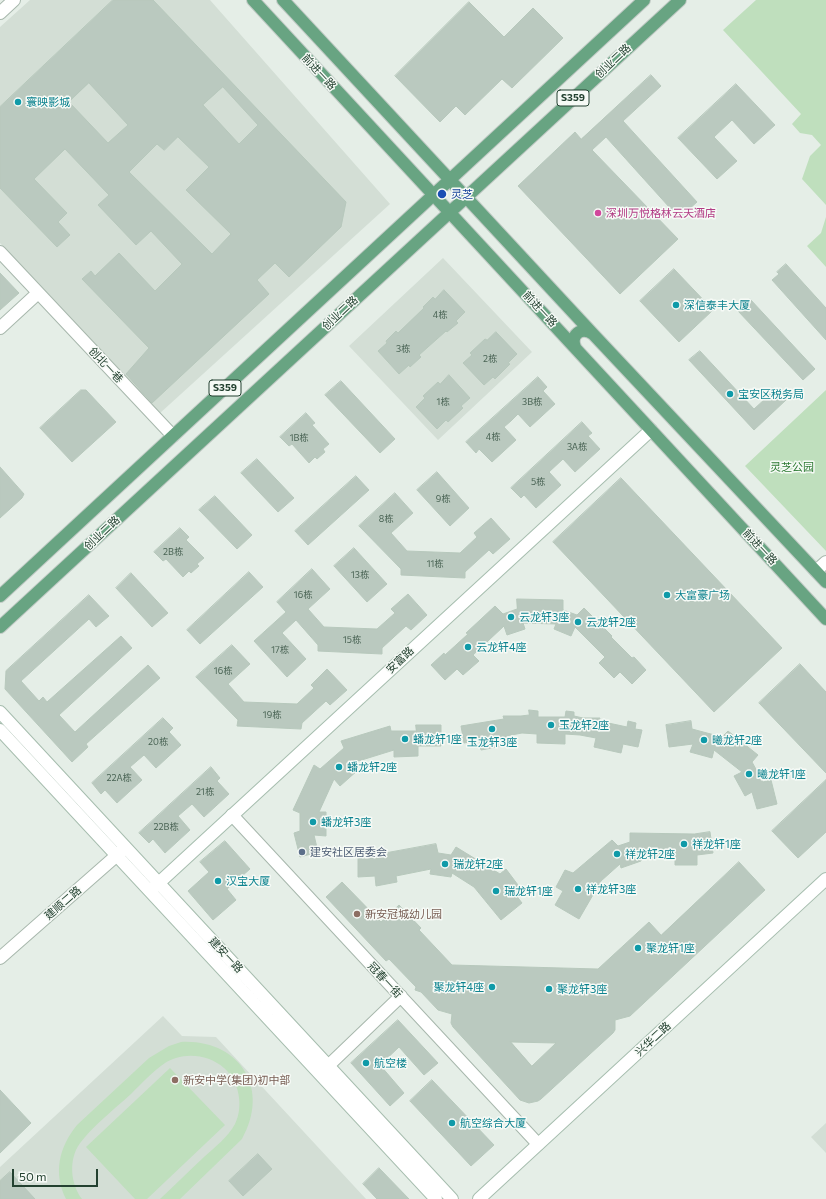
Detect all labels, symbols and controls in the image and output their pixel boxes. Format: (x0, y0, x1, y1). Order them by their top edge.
street label: 创业二路 (592, 41, 634, 81)
street label: 前进一路 (299, 51, 339, 93)
road number: S359 (557, 90, 589, 106)
place label: 寰映影城 (26, 95, 70, 109)
marker: 寰映影城 (13, 97, 23, 107)
place label: 灵芝 (451, 187, 473, 201)
marker: 灵芝 (436, 188, 448, 200)
place label: 深圳万悦格林云天酒店 (606, 206, 716, 220)
marker: 深圳万悦格林云天酒店 (593, 208, 603, 218)
street label: 前进一路 (520, 288, 560, 330)
street label: 创业二路 (319, 293, 361, 333)
place label: 深信泰丰大厦 (684, 298, 750, 312)
marker: 深信泰丰大厦 (671, 300, 681, 310)
house number: 4栋 (433, 310, 447, 320)
street label: 创北一巷 (86, 344, 126, 386)
house number: 3栋 (396, 344, 410, 354)
house number: 2栋 (483, 354, 497, 364)
road number: S359 (209, 380, 241, 396)
place label: 宝安区税务局 (738, 387, 804, 401)
marker: 宝安区税务局 (725, 389, 735, 399)
house number: 1栋 (437, 397, 449, 407)
house number: 3B栋 (522, 397, 542, 407)
house number: 4栋 (486, 432, 500, 442)
house number: 1B栋 (290, 433, 308, 443)
house number: 3A栋 (567, 442, 587, 452)
park label: 灵芝公园 (770, 460, 814, 474)
house number: 5栋 (531, 477, 545, 487)
house number: 9栋 (436, 494, 450, 504)
street label: 创业二路 (81, 513, 123, 553)
house number: 8栋 (379, 514, 393, 524)
street label: 前进一路 (740, 526, 780, 568)
house number: 2B栋 (163, 547, 183, 557)
house number: 11栋 (427, 559, 443, 569)
house number: 13栋 (351, 570, 369, 580)
place label: 大富豪广场 (675, 588, 730, 602)
house number: 16栋 (294, 590, 312, 600)
marker: 大富豪广场 (662, 590, 672, 600)
place label: 云龙轩3座 (519, 610, 569, 624)
marker: 云龙轩3座 (506, 612, 516, 622)
place label: 云龙轩2座 (586, 615, 636, 629)
marker: 云龙轩2座 (573, 617, 583, 627)
house number: 15栋 (343, 635, 361, 645)
place label: 云龙轩4座 (476, 640, 527, 654)
marker: 云龙轩4座 (463, 642, 473, 652)
street label: 安富路 (383, 644, 417, 676)
house number: 17栋 (271, 645, 289, 655)
house number: 16栋 (214, 666, 232, 676)
house number: 19栋 (263, 710, 281, 720)
place label: 玉龙轩2座 (559, 718, 609, 732)
marker: 玉龙轩2座 (546, 720, 556, 730)
marker: 玉龙轩3座 (487, 724, 497, 734)
place label: 蟠龙轩1座 (413, 732, 462, 746)
place label: 曦龙轩2座 (712, 733, 762, 747)
marker: 蟠龙轩1座 (400, 734, 410, 744)
place label: 玉龙轩3座 (467, 735, 517, 749)
marker: 曦龙轩2座 (699, 735, 709, 745)
house number: 20栋 (148, 737, 168, 747)
place label: 蟠龙轩2座 (347, 760, 397, 774)
marker: 蟠龙轩2座 (334, 762, 344, 772)
place label: 曦龙轩1座 (757, 767, 806, 781)
marker: 曦龙轩1座 (744, 769, 754, 779)
house number: 22A栋 (106, 773, 132, 783)
house number: 21栋 (196, 787, 214, 797)
place label: 蟠龙轩3座 (321, 815, 371, 829)
marker: 蟠龙轩3座 (308, 817, 318, 827)
house number: 22B栋 (154, 822, 178, 832)
place label: 祥龙轩1座 (692, 837, 741, 851)
marker: 祥龙轩1座 (679, 839, 689, 849)
place label: 建安社区居委会 (310, 845, 387, 859)
marker: 建安社区居委会 (297, 847, 307, 857)
place label: 祥龙轩2座 (625, 847, 675, 861)
marker: 祥龙轩2座 (612, 849, 622, 859)
place label: 瑞龙轩2座 (453, 857, 503, 871)
marker: 瑞龙轩2座 (440, 859, 450, 869)
place label: 汉宝大厦 (226, 874, 270, 888)
marker: 汉宝大厦 (213, 876, 223, 886)
place label: 祥龙轩3座 (586, 882, 636, 896)
street label: 建顺二路 (42, 884, 84, 922)
place label: 瑞龙轩1座 (504, 884, 553, 898)
marker: 祥龙轩3座 (573, 884, 583, 894)
marker: 瑞龙轩1座 (491, 886, 501, 896)
place label: 新安冠城幼儿园 (365, 907, 442, 921)
marker: 新安冠城幼儿园 (352, 909, 362, 919)
street label: 建安一路 (206, 934, 246, 976)
place label: 聚龙轩1座 (646, 941, 695, 955)
marker: 聚龙轩1座 (633, 943, 643, 953)
street label: 冠春一街 (365, 959, 405, 1001)
place label: 聚龙轩4座 (433, 980, 484, 994)
marker: 聚龙轩4座 (487, 982, 497, 992)
place label: 聚龙轩3座 (557, 982, 607, 996)
marker: 聚龙轩3座 (544, 984, 554, 994)
street label: 兴华二路 (632, 1019, 674, 1059)
place label: 航空楼 (374, 1056, 407, 1070)
marker: 航空楼 (361, 1058, 371, 1068)
place label: 新安中学(集团)初中部 (183, 1073, 290, 1087)
marker: 新安中学(集团)初中部 (170, 1075, 180, 1085)
place label: 航空综合大厦 (460, 1116, 526, 1130)
marker: 航空综合大厦 (447, 1118, 457, 1128)
scale bar (14, 1161, 100, 1187)
text: 50 m (19, 1169, 47, 1183)

